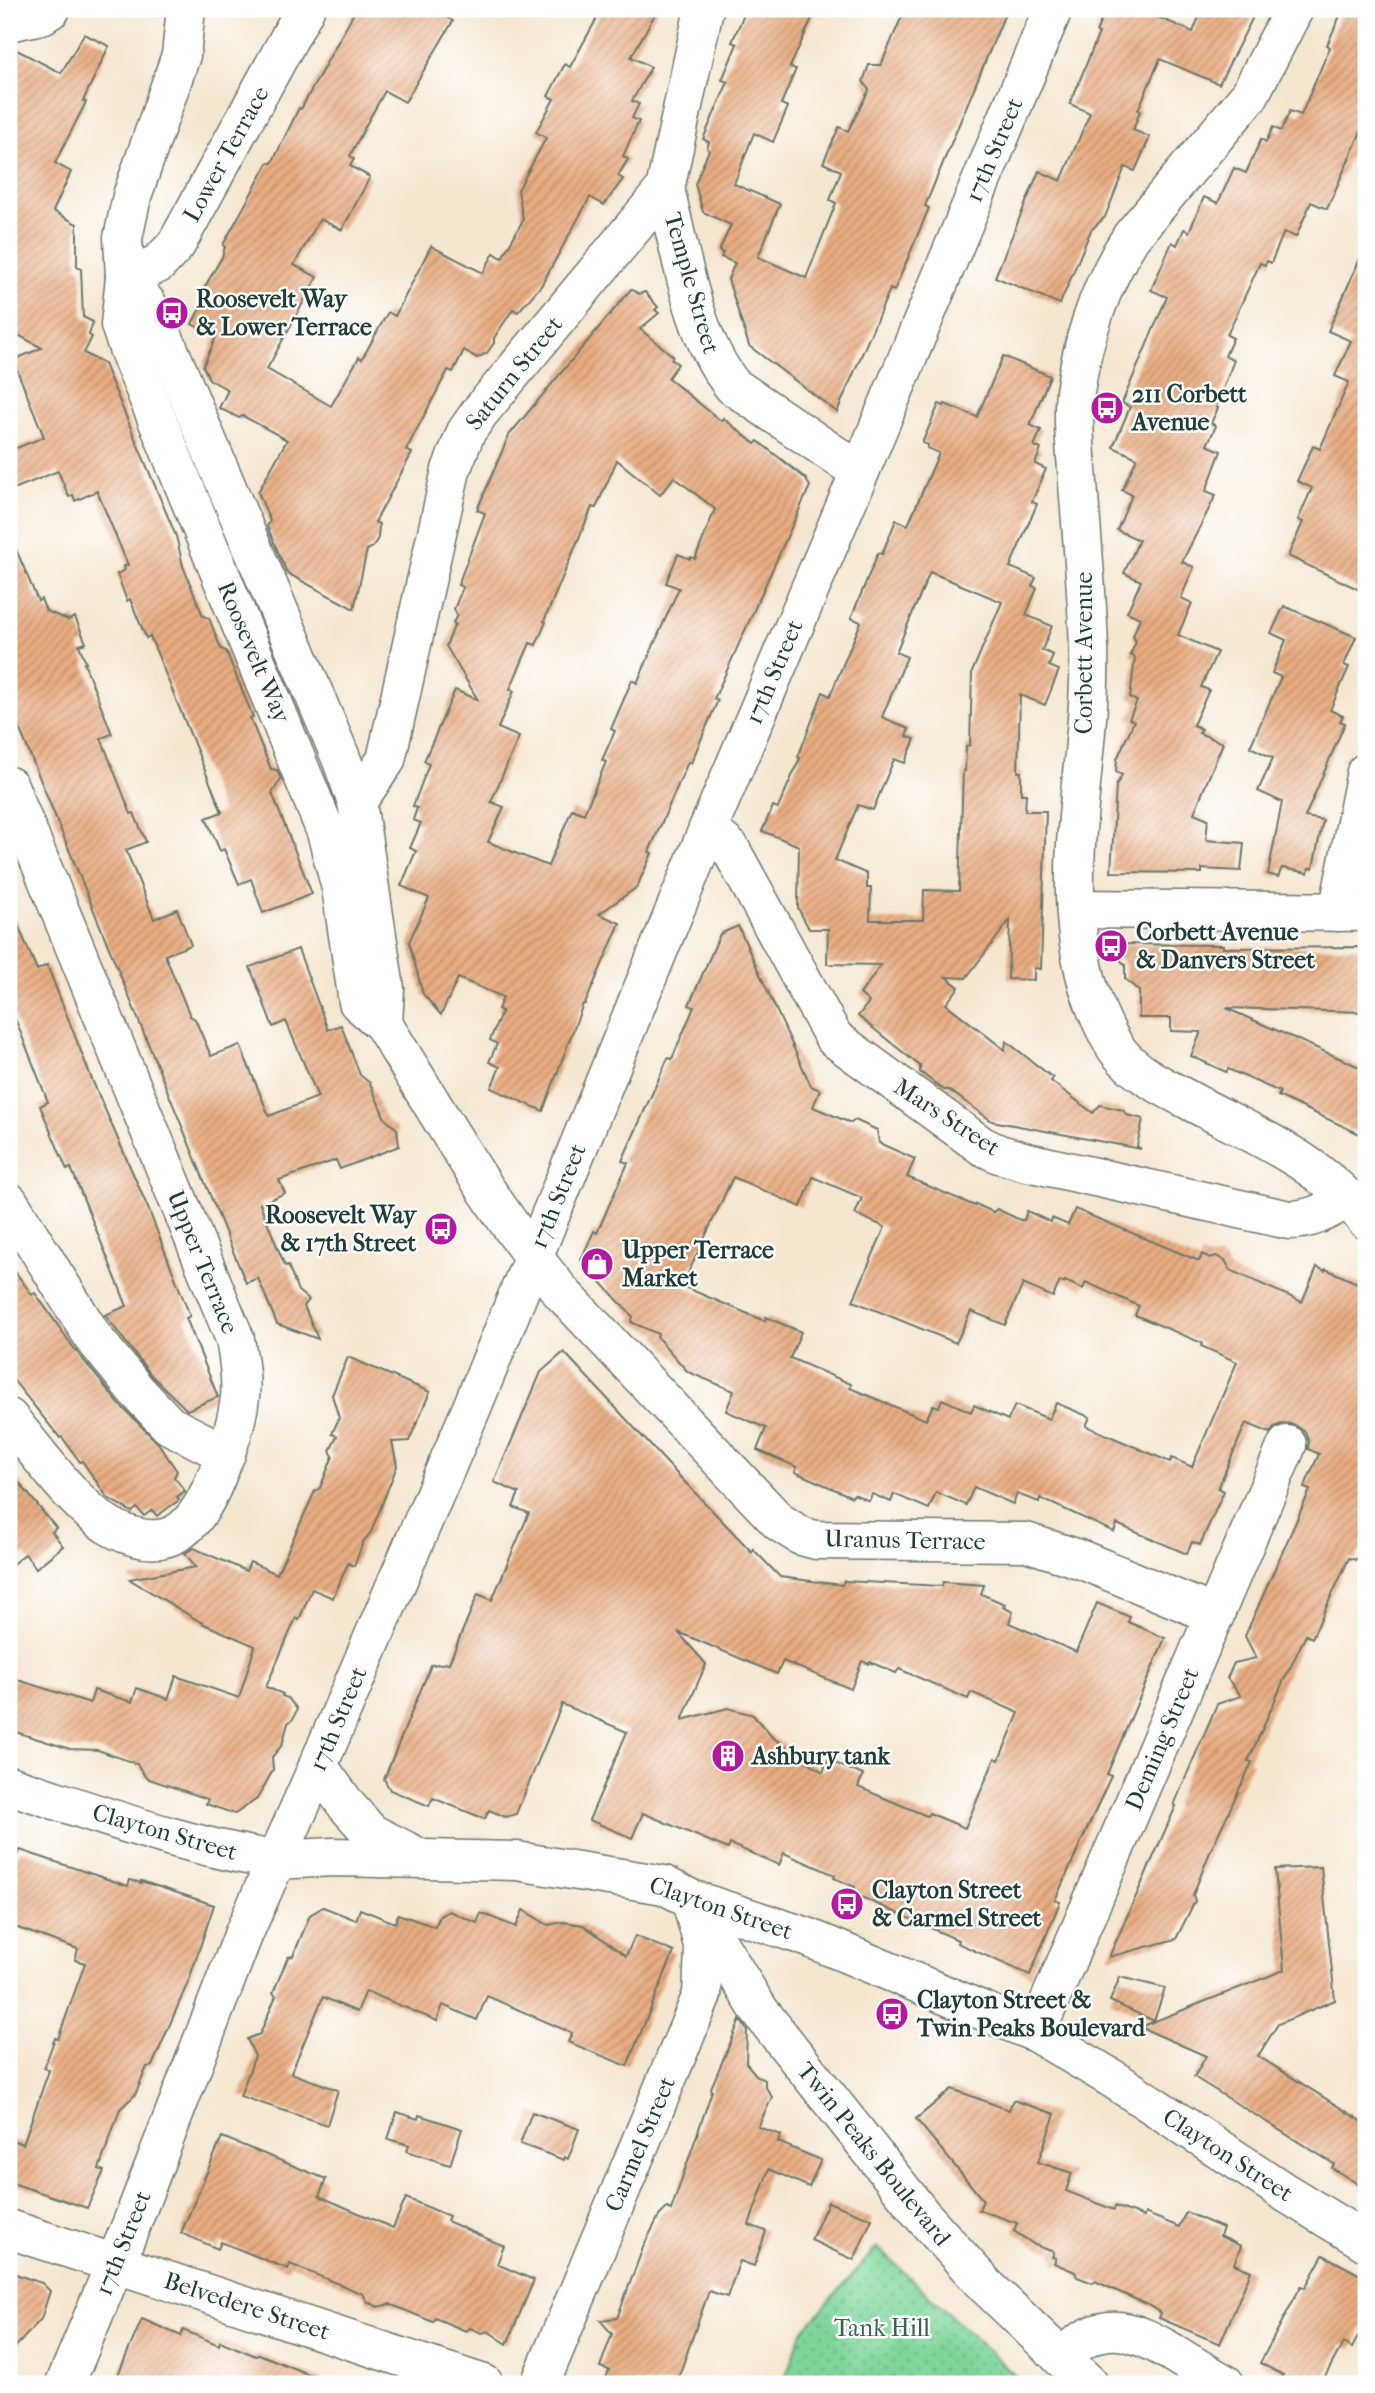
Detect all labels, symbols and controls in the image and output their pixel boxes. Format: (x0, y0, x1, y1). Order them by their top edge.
street label: Lower Terrace (177, 81, 275, 227)
street label: 17th Street (959, 93, 1029, 206)
street label: Temple Street (658, 209, 726, 357)
place label: Roosevelt Way & Lower Terrace (196, 285, 372, 341)
bus stop icon: Roosevelt Way & Lower Terrace (153, 294, 191, 332)
street label: Saturn Street (460, 310, 569, 436)
place label: 211 Corbett Avenue (1130, 380, 1247, 436)
bus stop icon: 211 Corbett Avenue (1088, 389, 1126, 427)
street label: Corbett Avenue (1070, 572, 1098, 734)
street label: Roosevelt Way (212, 577, 297, 728)
street label: 17th Street (739, 615, 809, 728)
place label: Corbett Avenue & Danvers Street (1136, 918, 1315, 974)
bus stop icon: Corbett Avenue & Danvers Street (1092, 927, 1130, 965)
street label: Mars Street (889, 1072, 1006, 1162)
street label: 17th Street (524, 1139, 592, 1253)
street label: Upper Terrace (162, 1186, 244, 1338)
place label: Roosevelt Way & 17th Street (265, 1201, 417, 1257)
bus stop icon: Roosevelt Way & 17th Street (422, 1210, 460, 1248)
place label: Upper Terrace Market (621, 1236, 774, 1292)
shop icon: Upper Terrace Market (578, 1245, 616, 1283)
street label: Uranus Terrace (824, 1525, 986, 1555)
street label: 17th Street (303, 1662, 373, 1775)
street label: Deming Street (1119, 1663, 1205, 1815)
building icon: Ashbury tank (709, 1737, 747, 1775)
place label: Ashbury tank (750, 1742, 890, 1770)
street label: Clayton Street (89, 1798, 241, 1866)
street label: Clayton Street (646, 1870, 797, 1946)
place label: Clayton Street & Carmel Street (872, 1876, 1042, 1932)
bus stop icon: Clayton Street & Carmel Street (828, 1885, 866, 1923)
place label: Clayton Street & Twin Peaks Boulevard (916, 1986, 1146, 2042)
bus stop icon: Clayton Street & Twin Peaks Boulevard (873, 1995, 911, 2033)
street label: Twin Peaks Boulevard (791, 2057, 957, 2252)
street label: Carmel Street (599, 2072, 681, 2216)
street label: Clayton Street (1158, 2103, 1299, 2208)
street label: 17th Street (89, 2186, 157, 2300)
street label: Belvedere Street (161, 2266, 334, 2346)
park label: Tank Hill (834, 2314, 930, 2342)

